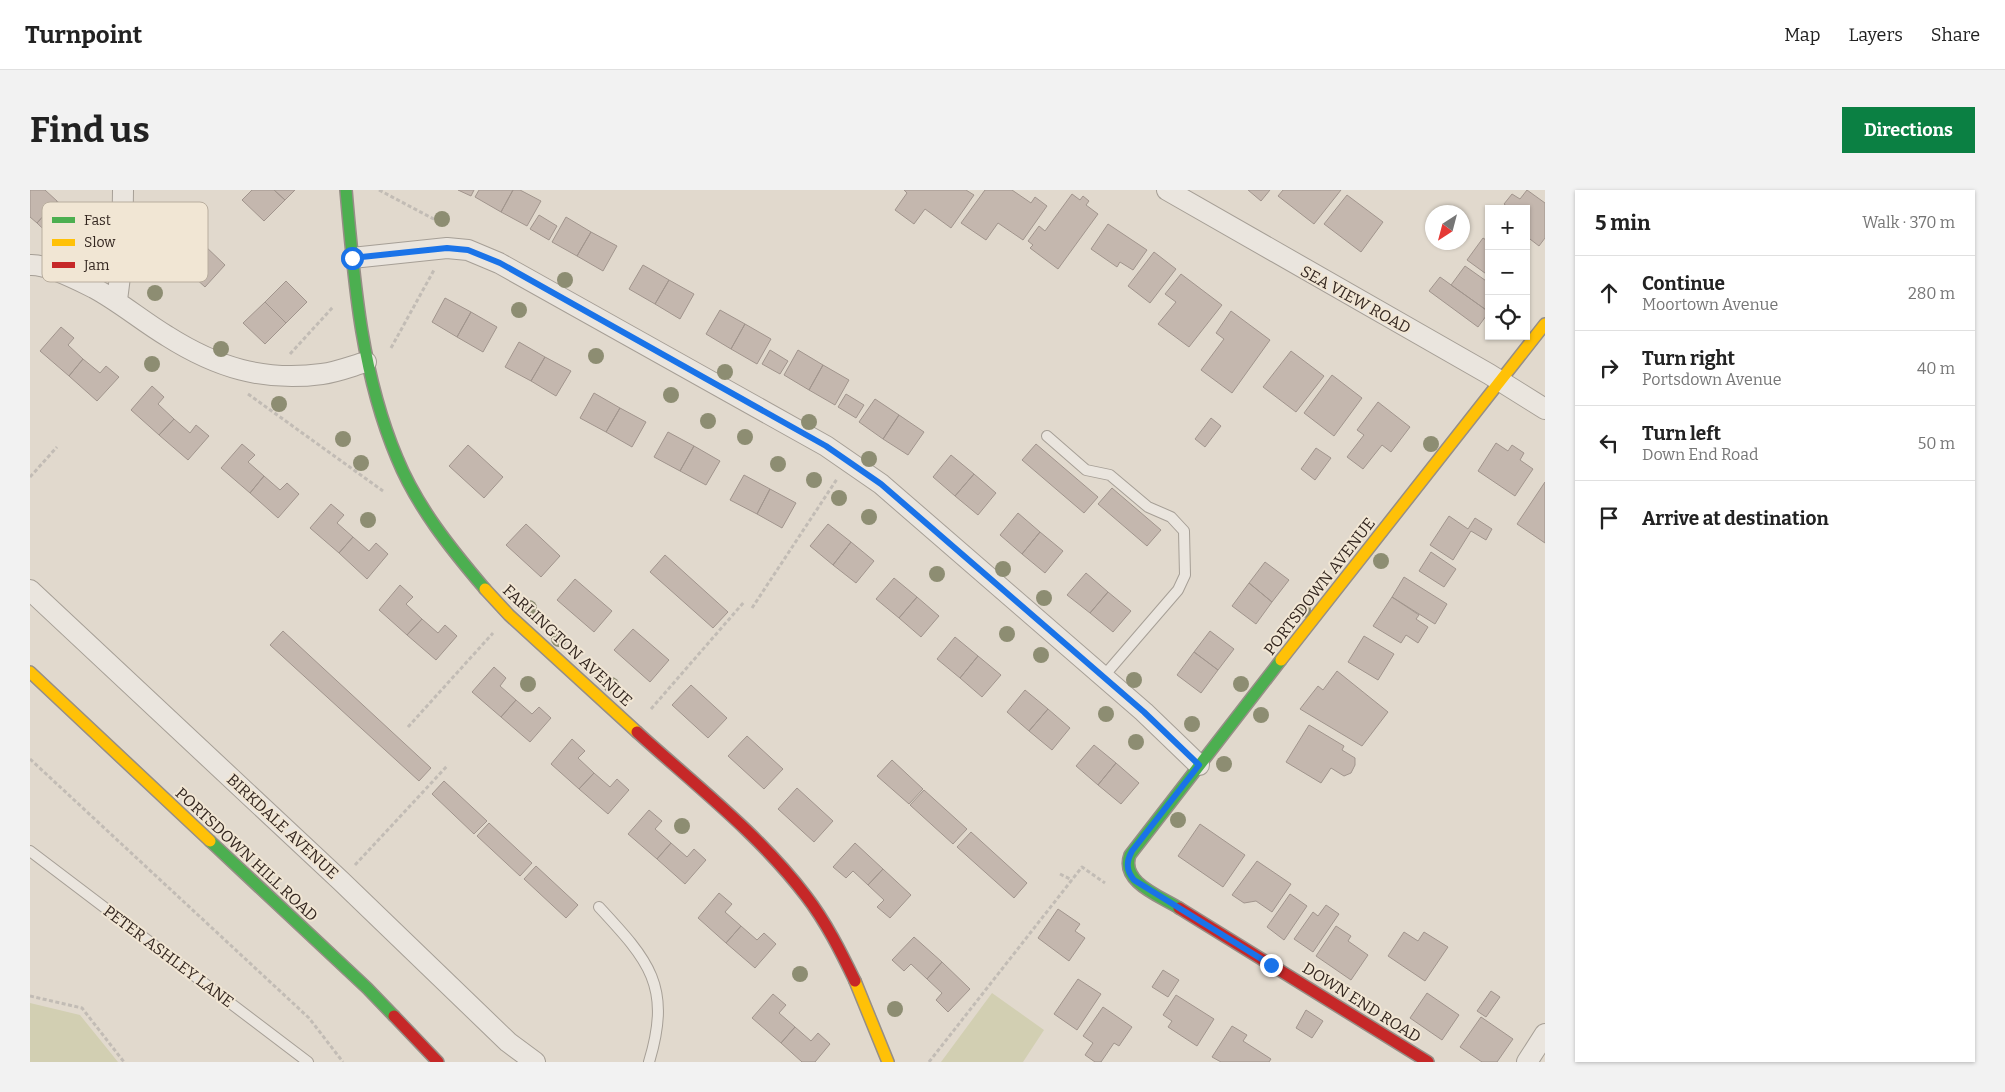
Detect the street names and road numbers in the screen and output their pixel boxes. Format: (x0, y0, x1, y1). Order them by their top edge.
street label: SEA VIEW ROAD (1297, 261, 1414, 338)
street label: PORTSDOWN AVENUE (1260, 514, 1379, 659)
street label: FARLINGTON AVENUE (499, 581, 636, 710)
street label: BIRKDALE AVENUE (223, 770, 342, 883)
street label: PORTSDOWN HILL ROAD (172, 783, 322, 925)
street label: PETER ASHLEY LANE (100, 901, 238, 1012)
street label: DOWN END ROAD (1299, 958, 1424, 1046)

